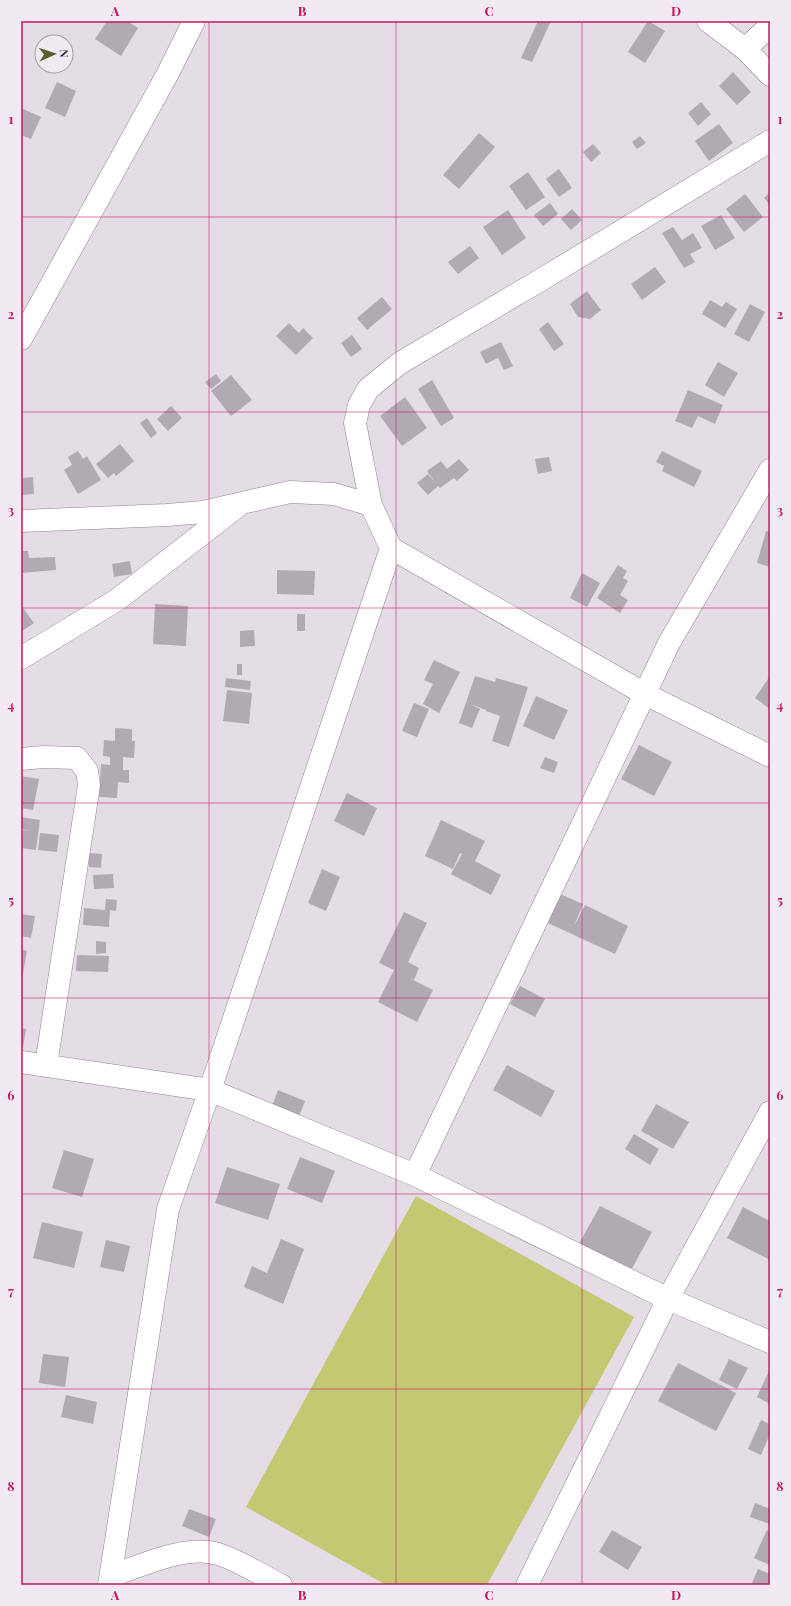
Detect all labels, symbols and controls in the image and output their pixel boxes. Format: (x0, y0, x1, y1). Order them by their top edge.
text: A (110, 2, 120, 19)
text: B (298, 2, 307, 19)
text: C (484, 2, 494, 19)
text: D (671, 2, 681, 19)
north arrow (34, 34, 74, 74)
text: N (57, 49, 72, 58)
text: 1 (9, 110, 14, 127)
text: 1 (778, 110, 783, 127)
text: 2 (8, 305, 15, 322)
text: 2 (777, 305, 784, 322)
text: 3 (8, 501, 14, 518)
text: 3 (777, 501, 783, 518)
text: 4 (8, 696, 15, 713)
text: 4 (777, 696, 784, 713)
text: 5 (8, 891, 14, 908)
text: 5 (777, 891, 783, 908)
text: 6 (7, 1086, 15, 1103)
text: 6 (776, 1086, 784, 1103)
text: 7 (8, 1282, 14, 1299)
text: 7 (777, 1282, 783, 1299)
text: 8 (7, 1477, 15, 1494)
text: 8 (776, 1477, 784, 1494)
text: A (110, 1586, 120, 1603)
text: B (298, 1586, 307, 1603)
text: C (484, 1586, 494, 1603)
text: D (671, 1586, 681, 1603)

